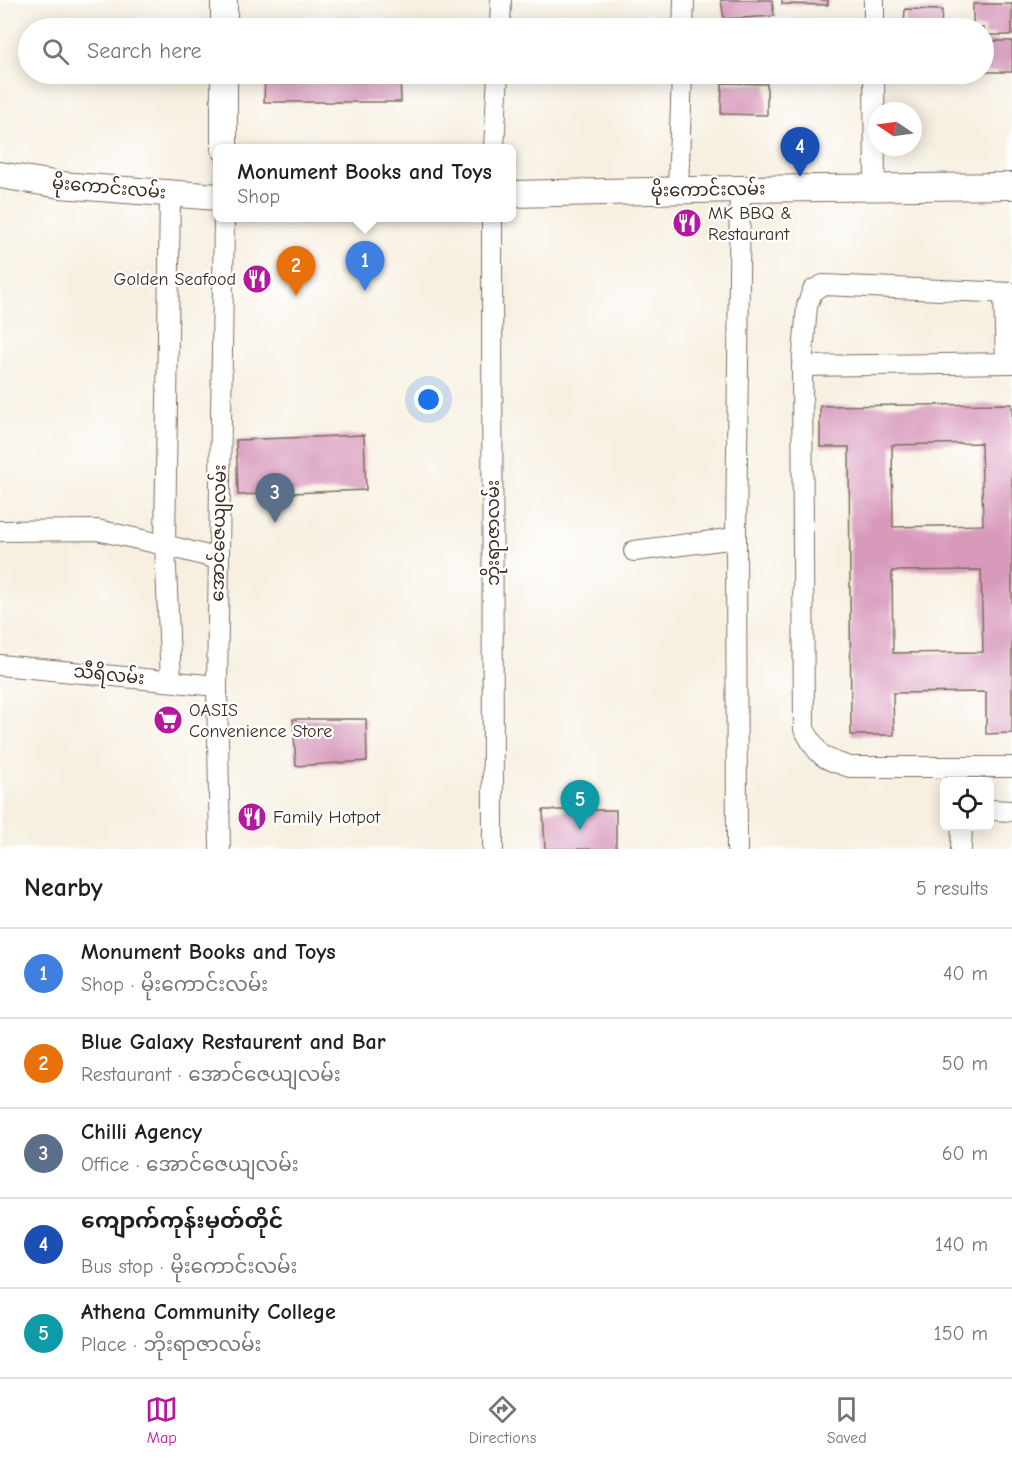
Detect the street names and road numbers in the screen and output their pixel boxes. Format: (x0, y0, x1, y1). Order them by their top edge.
street label: မိုးကောင်းလမ်း (51, 169, 167, 207)
street label: မိုးကောင်းလမ်း (650, 175, 766, 205)
street label: အောင်ဇေယျလမ်း (204, 464, 235, 602)
street label: ဘိုးရာဇာလမ်း (479, 480, 508, 586)
street label: သီရိလမ်း (72, 657, 146, 693)

